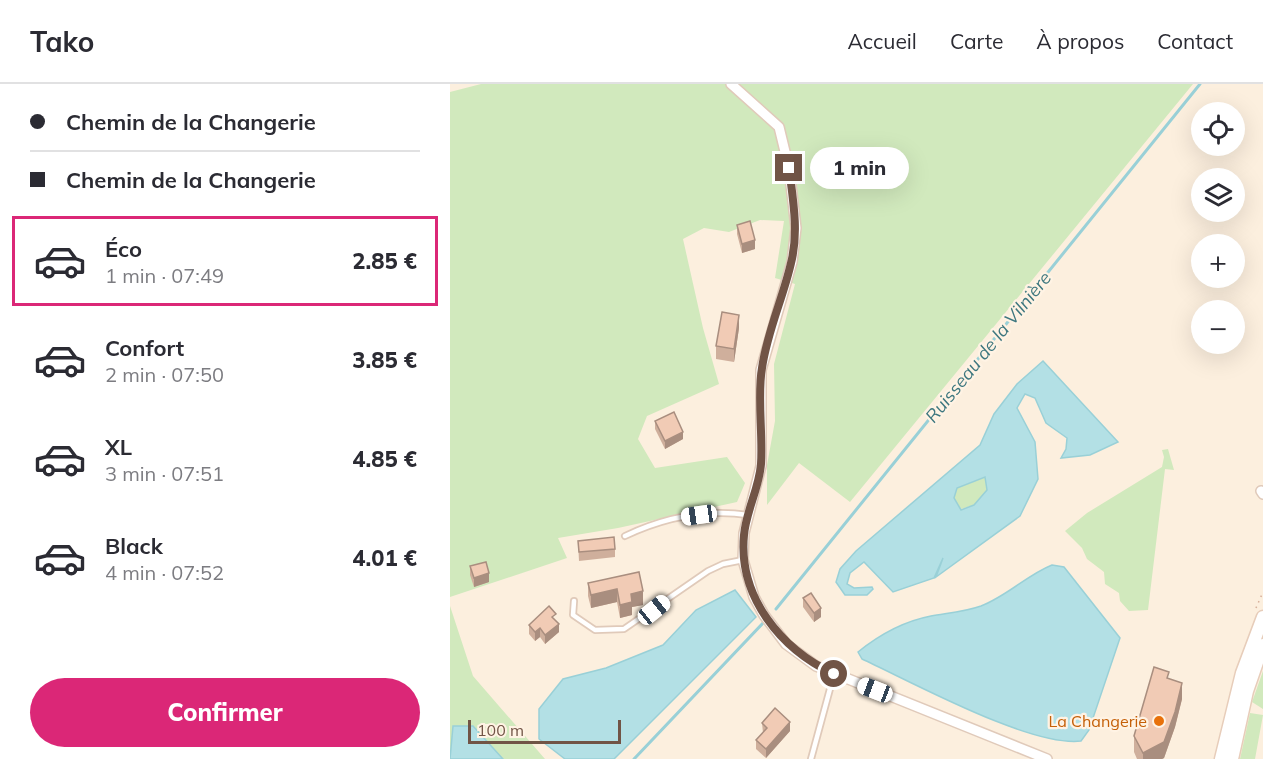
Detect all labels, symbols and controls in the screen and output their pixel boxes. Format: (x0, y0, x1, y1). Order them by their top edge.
text: Tako (30, 24, 94, 59)
text: Accueil (847, 28, 917, 54)
text: Carte (950, 28, 1003, 54)
text: À propos (1036, 28, 1124, 54)
text: Contact (1157, 28, 1233, 54)
map controls (1191, 102, 1245, 354)
button: locate (1191, 102, 1245, 156)
text: Chemin de la Changerie (66, 108, 316, 136)
callout: 1 min (810, 147, 909, 189)
route end (775, 154, 802, 181)
text: 1 min (833, 155, 886, 180)
text: Chemin de la Changerie (66, 166, 316, 194)
button: layers (1191, 168, 1245, 222)
icon: car (33, 234, 87, 288)
button: + (1191, 234, 1245, 288)
text: Éco (105, 235, 142, 263)
text: 2.85 € (352, 247, 417, 275)
text: 1 min · 07:49 (105, 263, 224, 288)
water label: Ruisseau de la Vilnière (920, 267, 1056, 427)
button: − (1191, 300, 1245, 354)
icon: car (33, 333, 87, 387)
text: Confort (105, 334, 184, 362)
text: 3.85 € (352, 346, 417, 374)
text: 2 min · 07:50 (105, 362, 224, 387)
icon: car (33, 432, 87, 486)
text: XL (105, 433, 132, 461)
text: 4.85 € (352, 445, 417, 473)
text: 3 min · 07:51 (105, 461, 224, 486)
car (680, 504, 718, 526)
icon: car (33, 531, 87, 585)
text: Black (105, 532, 163, 560)
text: 4.01 € (352, 544, 417, 572)
text: 4 min · 07:52 (105, 560, 224, 585)
car (634, 592, 674, 628)
route start (820, 660, 847, 687)
car (855, 675, 895, 705)
button: Confirmer (30, 678, 420, 747)
place label: La Changerie (1049, 711, 1147, 731)
marker: La Changerie (1152, 714, 1166, 728)
scale bar (468, 717, 621, 744)
text: 100 m (477, 720, 524, 740)

